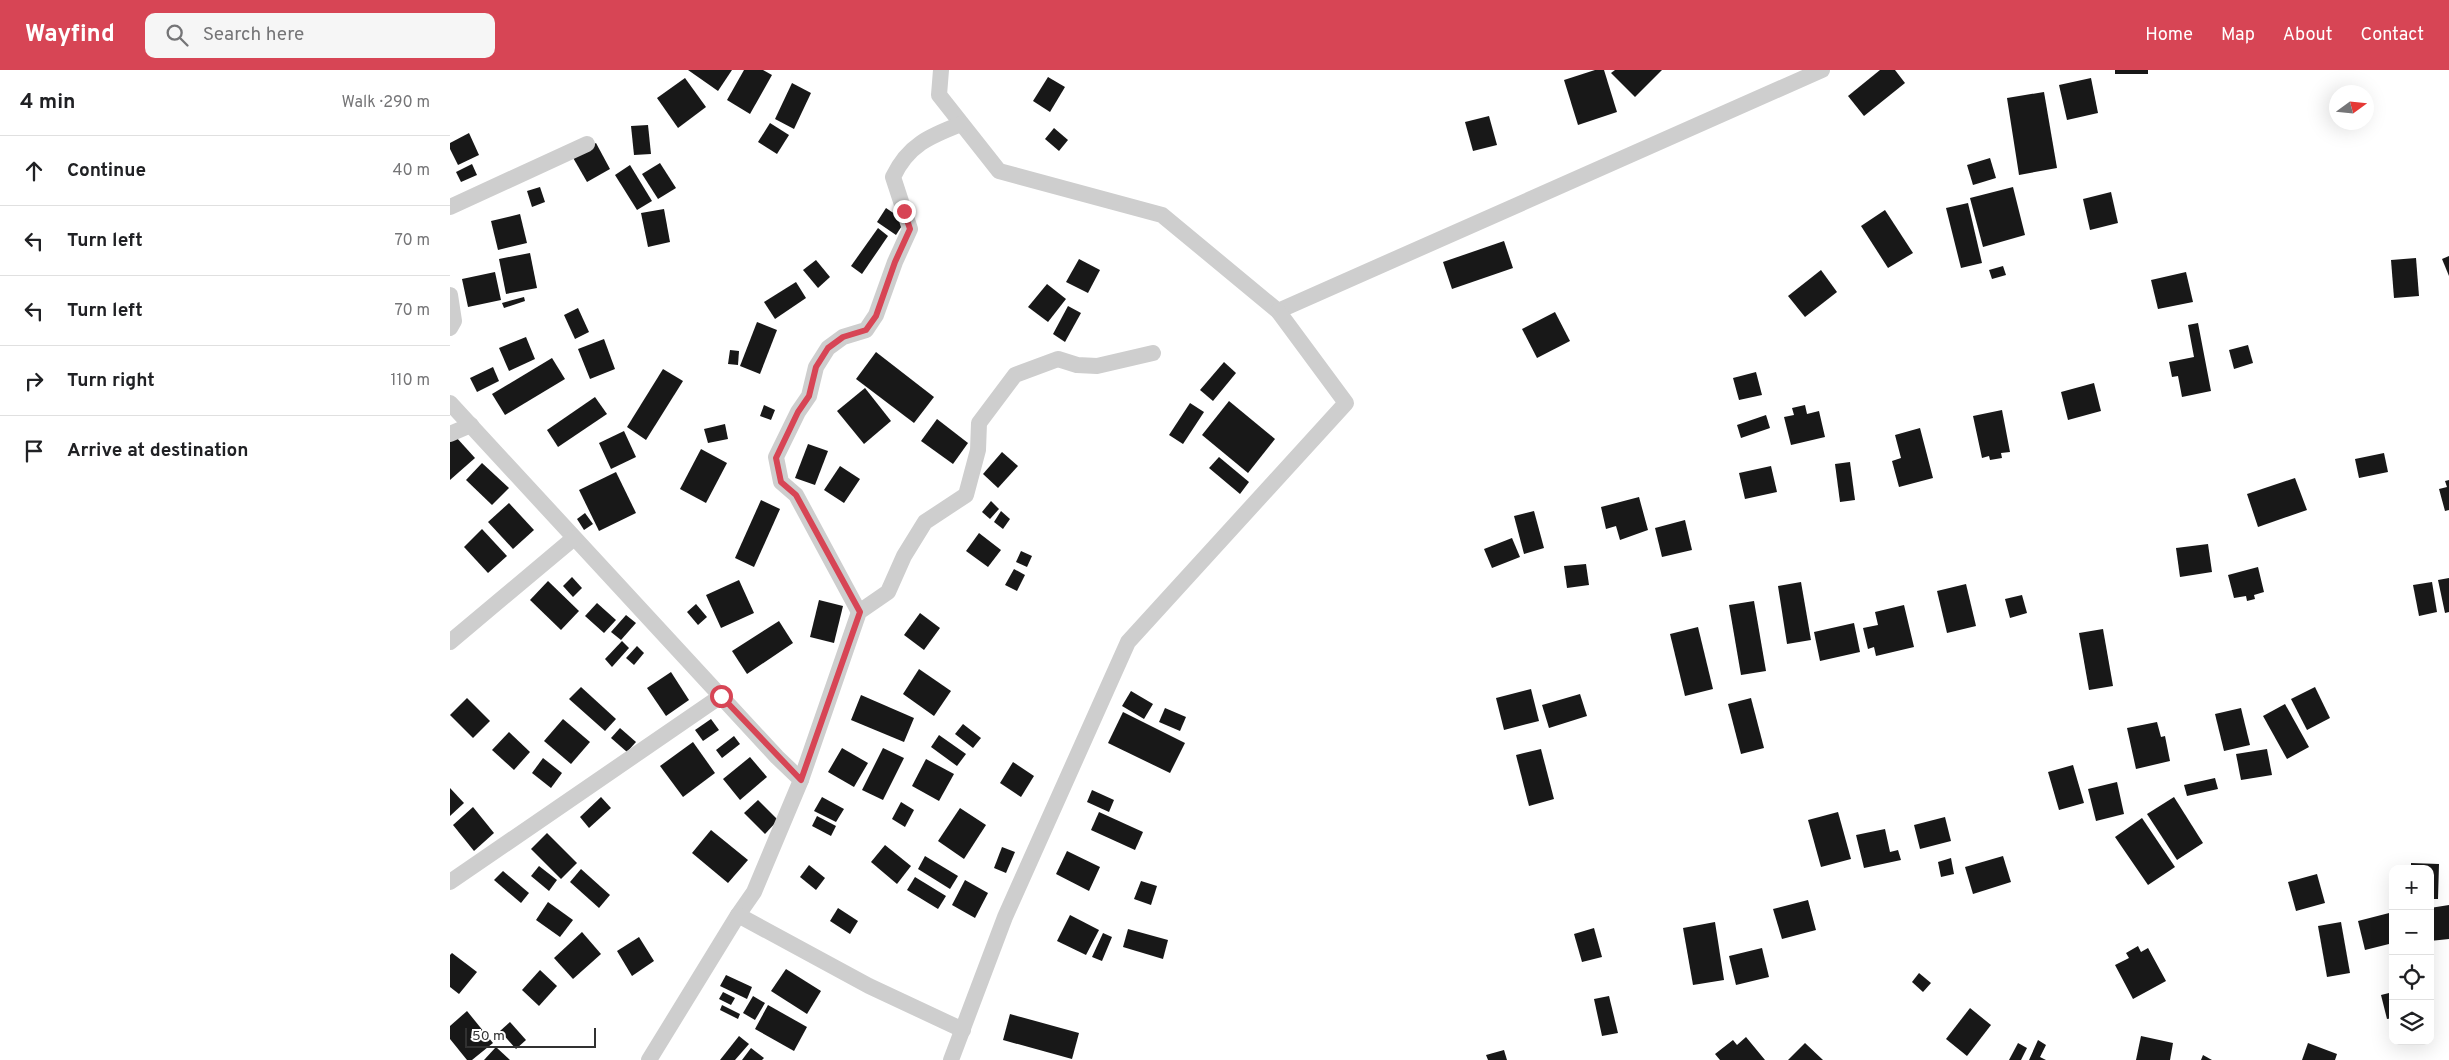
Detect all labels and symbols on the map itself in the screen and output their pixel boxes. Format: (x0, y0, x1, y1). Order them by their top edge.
north arrow (2329, 85, 2374, 130)
route end (893, 200, 916, 223)
route start (710, 685, 733, 708)
scale bar (465, 1025, 596, 1048)

